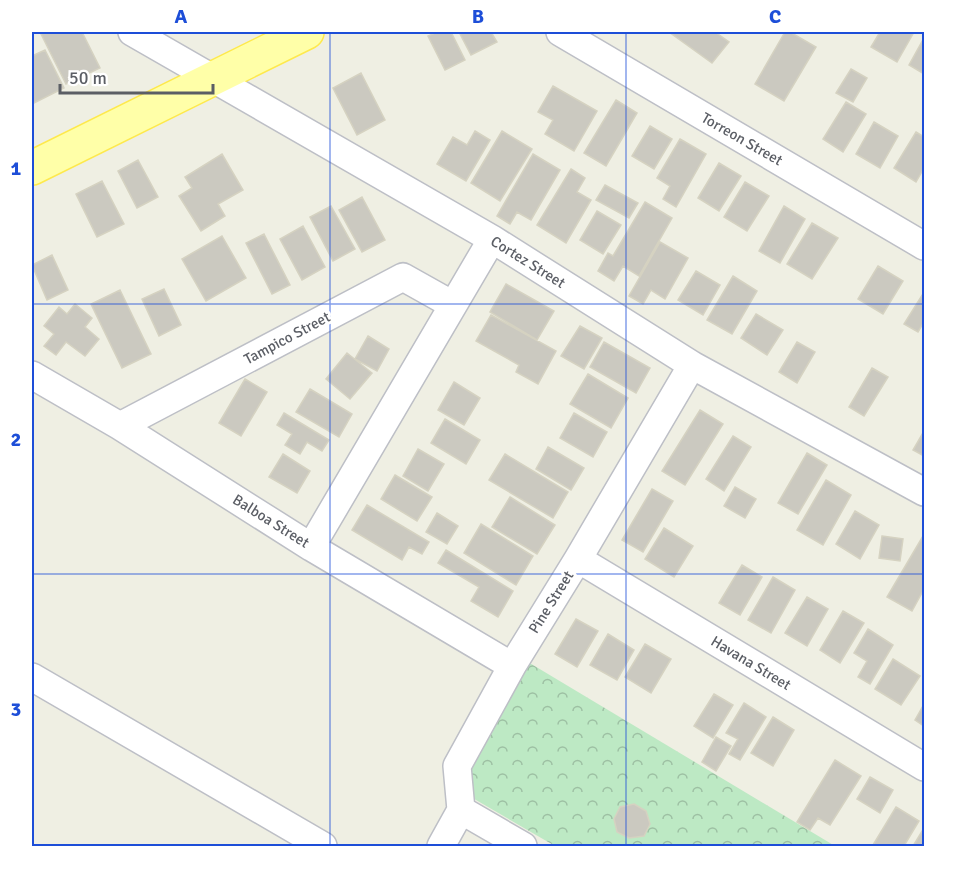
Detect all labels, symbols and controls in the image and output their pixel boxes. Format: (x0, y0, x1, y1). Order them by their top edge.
text: A (175, 4, 188, 29)
text: B (472, 4, 484, 29)
text: C (769, 4, 781, 29)
scale bar (60, 57, 213, 95)
text: 50 m (69, 67, 107, 89)
street label: Torreon Street (698, 109, 786, 169)
text: 1 (11, 156, 22, 181)
street label: Cortez Street (487, 232, 569, 292)
street label: Tampico Street (241, 308, 333, 368)
text: 2 (11, 427, 21, 452)
street label: Balboa Street (229, 490, 313, 552)
street label: Pine Street (525, 567, 577, 637)
street label: Havana Street (708, 632, 794, 694)
text: 3 (11, 697, 21, 722)

